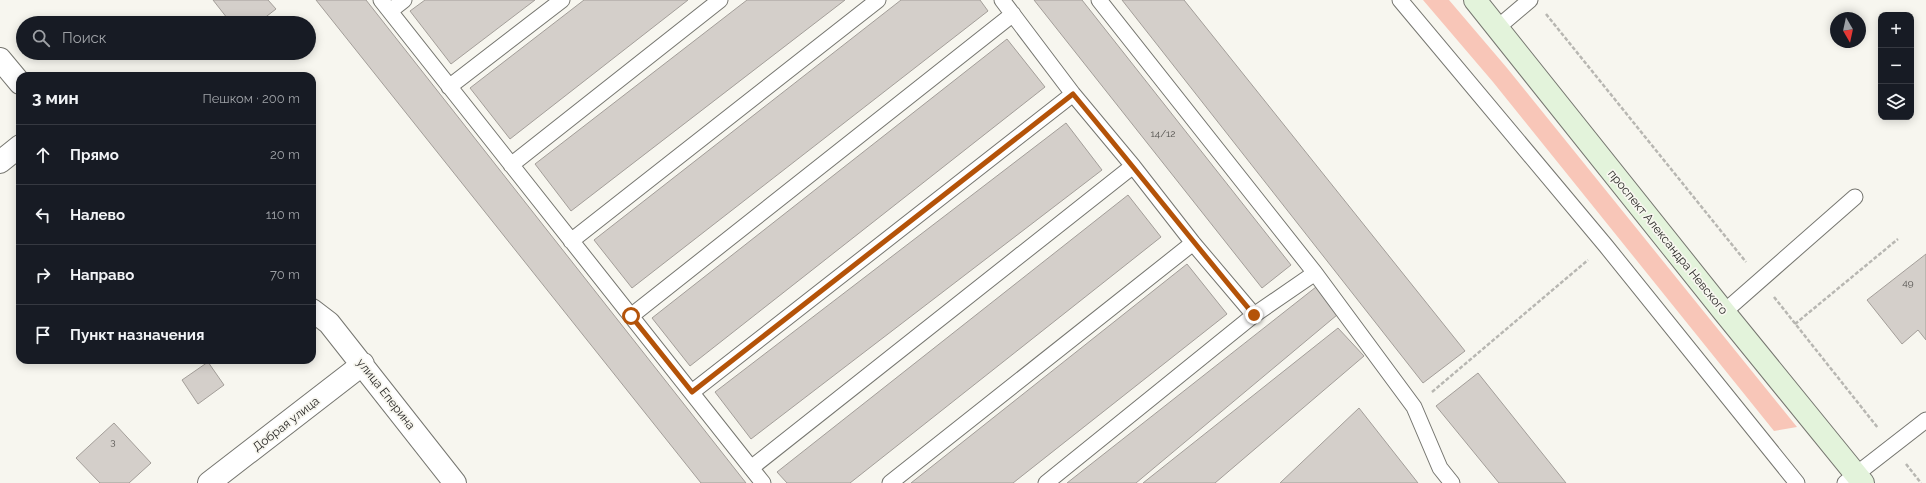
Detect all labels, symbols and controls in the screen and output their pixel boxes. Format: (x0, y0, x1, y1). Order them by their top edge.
north arrow (1830, 12, 1866, 48)
map controls (1878, 12, 1914, 120)
button: + (1878, 12, 1914, 48)
search box (16, 16, 316, 60)
icon: search (30, 27, 52, 49)
text: Поиск (62, 29, 107, 47)
button: − (1878, 48, 1914, 84)
button: layers (1878, 84, 1914, 120)
text: 3 мин (32, 88, 79, 108)
text: Пешком · 200 m (202, 91, 300, 106)
house number: 14/12 (1150, 128, 1176, 139)
icon: ahead (32, 144, 54, 166)
text: Прямо (70, 146, 119, 164)
text: 20 m (270, 147, 300, 162)
street label: проспект Александра Невского (1605, 167, 1731, 317)
icon: left (32, 204, 54, 226)
text: Налево (70, 206, 125, 224)
text: 110 m (266, 207, 300, 222)
icon: right (32, 264, 54, 286)
text: Направо (70, 266, 134, 284)
text: 70 m (270, 267, 300, 282)
house number: 49 (1902, 277, 1914, 288)
route end (1245, 306, 1263, 324)
route start (622, 307, 640, 325)
icon: arrive (32, 324, 54, 346)
text: Пункт назначения (70, 326, 204, 344)
street label: улица Еперина (354, 356, 418, 432)
street label: Добрая улица (250, 394, 322, 454)
house number: 3 (110, 436, 116, 447)

